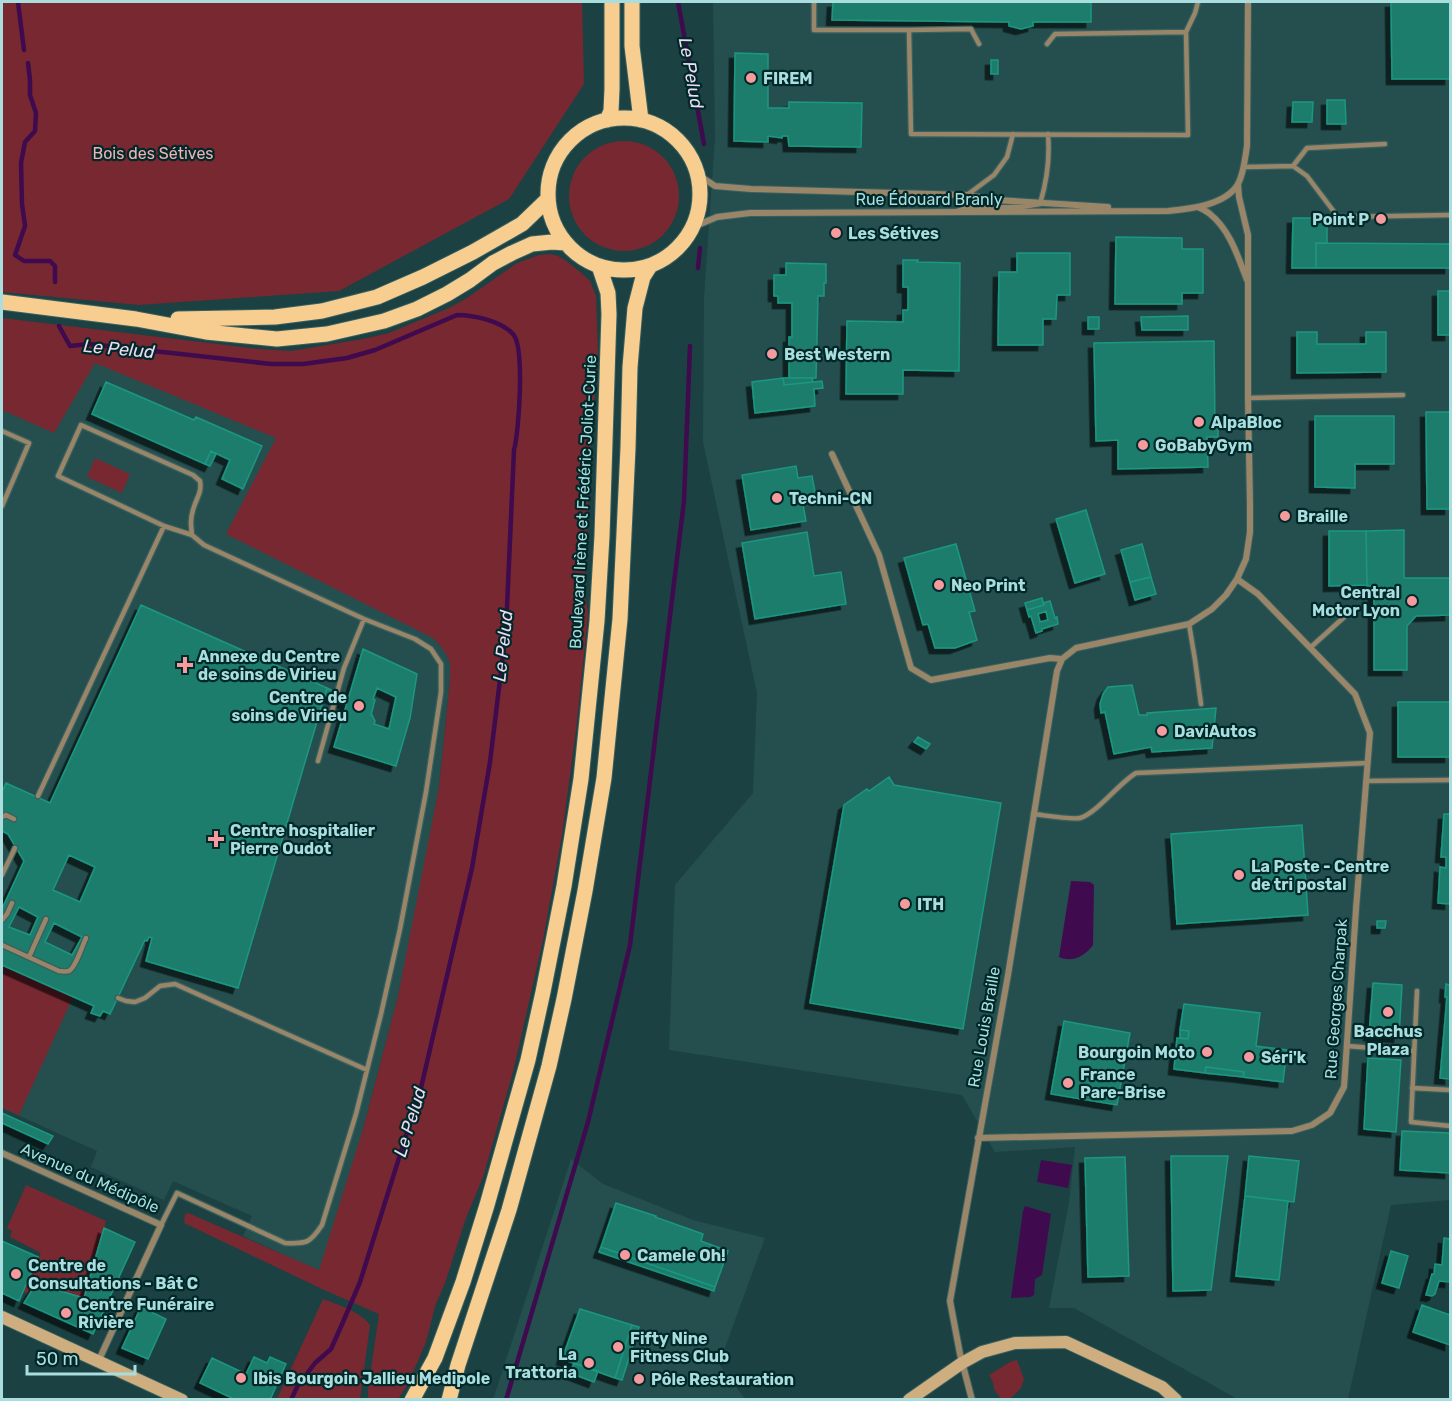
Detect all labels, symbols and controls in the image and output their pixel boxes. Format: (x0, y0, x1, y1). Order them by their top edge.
water label: Le Pelud (674, 36, 708, 111)
place label: FIREM (763, 69, 813, 88)
marker: FIREM (744, 71, 758, 85)
park label: Bois des Sétives (92, 144, 214, 163)
street label: Rue Édouard Branly (855, 190, 1003, 209)
place label: Point P (1312, 210, 1369, 229)
marker: Point P (1374, 212, 1388, 226)
place label: Les Sétives (848, 224, 939, 243)
marker: Les Sétives (829, 226, 843, 240)
water label: Le Pelud (82, 335, 156, 363)
place label: Best Western (784, 345, 890, 364)
marker: Best Western (765, 347, 779, 361)
street label: Boulevard Irène et Frédéric Joliot-Curie (566, 355, 600, 649)
place label: AlpaBloc (1211, 413, 1282, 432)
marker: AlpaBloc (1192, 415, 1206, 429)
place label: GoBabyGym (1155, 436, 1252, 455)
marker: GoBabyGym (1136, 438, 1150, 452)
place label: Techni-CN (789, 489, 872, 508)
marker: Techni-CN (770, 491, 784, 505)
place label: Braille (1297, 507, 1348, 526)
marker: Braille (1278, 509, 1292, 523)
place label: Neo Print (951, 576, 1026, 595)
marker: Neo Print (932, 578, 946, 592)
place label: Central Motor Lyon (1312, 583, 1400, 620)
marker: Central Motor Lyon (1405, 594, 1419, 608)
water label: Le Pelud (488, 609, 518, 683)
place label: Annexe du Centre de soins de Virieu (198, 647, 340, 684)
marker: Annexe du Centre de soins de Virieu (176, 656, 194, 674)
place label: Centre de soins de Virieu (232, 688, 347, 725)
marker: Centre de soins de Virieu (352, 699, 366, 713)
place label: DaviAutos (1174, 722, 1257, 741)
marker: DaviAutos (1155, 724, 1169, 738)
place label: Centre hospitalier Pierre Oudot (230, 821, 376, 858)
marker: Centre hospitalier Pierre Oudot (207, 830, 225, 848)
place label: La Poste - Centre de tri postal (1251, 857, 1389, 894)
marker: La Poste - Centre de tri postal (1232, 868, 1246, 882)
place label: ITH (917, 895, 944, 914)
marker: ITH (898, 897, 912, 911)
street label: Rue Georges Charpak (1321, 918, 1351, 1080)
street label: Rue Louis Braille (964, 965, 1004, 1089)
marker: Bacchus Plaza (1381, 1005, 1395, 1019)
place label: Bacchus Plaza (1353, 1022, 1423, 1059)
place label: Bourgoin Moto (1078, 1043, 1195, 1062)
marker: Bourgoin Moto (1200, 1045, 1214, 1059)
place label: Séri'k (1261, 1048, 1307, 1067)
marker: Séri'k (1242, 1050, 1256, 1064)
place label: France Pare-Brise (1080, 1065, 1166, 1102)
marker: France Pare-Brise (1061, 1076, 1075, 1090)
water label: Le Pelud (389, 1084, 431, 1160)
street label: Avenue du Médipôle (18, 1139, 162, 1217)
place label: Camele Oh! (637, 1246, 726, 1265)
marker: Camele Oh! (618, 1248, 632, 1262)
place label: Centre de Consultations - Bât C (28, 1256, 198, 1293)
marker: Centre de Consultations - Bât C (9, 1267, 23, 1281)
place label: Centre Funéraire Rivière (78, 1295, 214, 1332)
marker: Centre Funéraire Rivière (59, 1306, 73, 1320)
place label: Fifty Nine Fitness Club (630, 1329, 729, 1366)
scale bar (27, 1338, 135, 1376)
marker: Fifty Nine Fitness Club (611, 1340, 625, 1354)
place label: La Trattoria (505, 1345, 577, 1382)
text: 50 m (36, 1348, 79, 1370)
marker: La Trattoria (582, 1356, 596, 1370)
place label: Ibis Bourgoin Jallieu Medipole (253, 1369, 490, 1388)
place label: Pôle Restauration (651, 1370, 794, 1389)
marker: Ibis Bourgoin Jallieu Medipole (234, 1371, 248, 1385)
marker: Pôle Restauration (632, 1372, 646, 1386)

